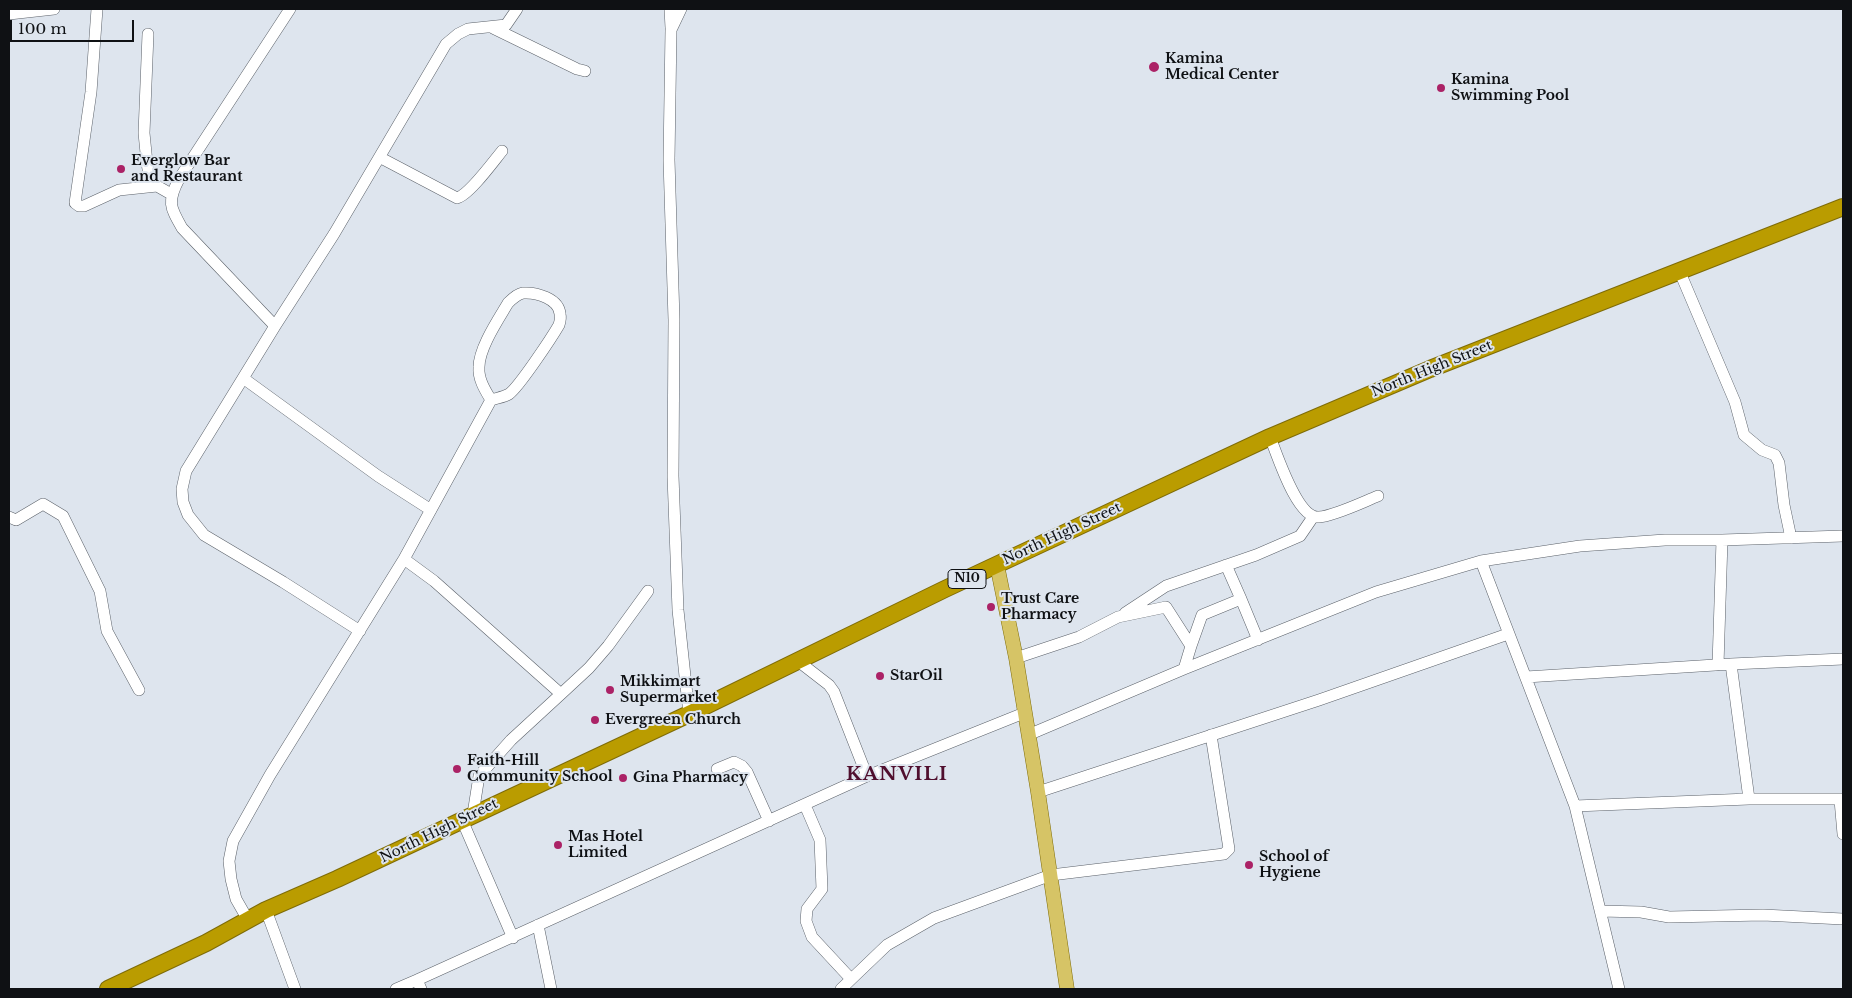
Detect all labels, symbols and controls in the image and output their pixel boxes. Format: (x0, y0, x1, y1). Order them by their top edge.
scale bar (12, 10, 136, 42)
text: 100 m (18, 19, 67, 38)
place label: Kamina Medical Center (1165, 51, 1279, 84)
marker: Kamina Medical Center (1147, 60, 1161, 74)
place label: Kamina Swimming Pool (1451, 72, 1569, 104)
marker: Kamina Swimming Pool (1435, 82, 1447, 94)
place label: Everglow Bar and Restaurant (131, 153, 243, 186)
marker: Everglow Bar and Restaurant (115, 163, 127, 175)
street label: North High Street (1369, 337, 1495, 401)
street label: North High Street (1000, 499, 1124, 569)
road number: N10 (948, 570, 986, 588)
place label: Trust Care Pharmacy (1001, 591, 1079, 624)
marker: Trust Care Pharmacy (985, 601, 997, 613)
place label: StarOil (890, 668, 943, 684)
marker: StarOil (874, 670, 886, 682)
place label: Mikkimart Supermarket (620, 674, 717, 706)
marker: Mikkimart Supermarket (604, 684, 616, 696)
place label: Evergreen Church (605, 712, 741, 728)
marker: Evergreen Church (589, 714, 601, 726)
place label: Faith-Hill Community School (467, 753, 613, 786)
marker: Faith-Hill Community School (451, 763, 463, 775)
district label: KANVILI (845, 764, 949, 786)
place label: Gina Pharmacy (633, 770, 748, 786)
marker: Gina Pharmacy (617, 772, 629, 784)
street label: North High Street (377, 795, 501, 867)
place label: Mas Hotel Limited (568, 829, 643, 862)
marker: Mas Hotel Limited (552, 839, 564, 851)
place label: School of Hygiene (1259, 849, 1329, 882)
marker: School of Hygiene (1243, 859, 1255, 871)

